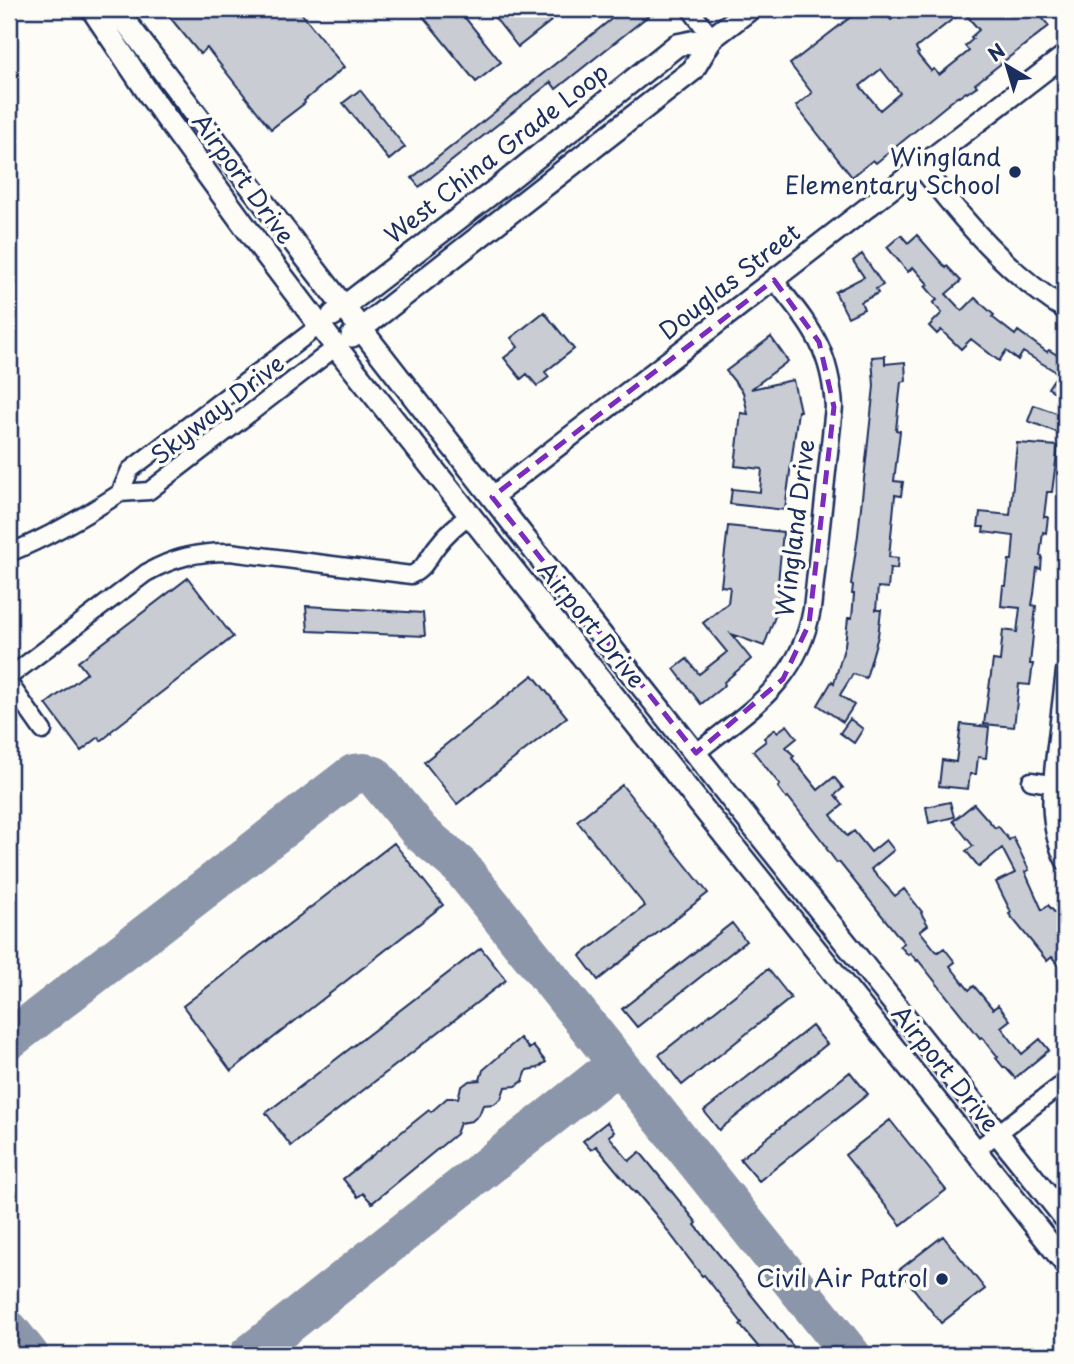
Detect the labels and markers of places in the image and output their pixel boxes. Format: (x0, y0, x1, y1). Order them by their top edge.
place label: Wingland Elementary School (785, 138, 1001, 202)
marker: Wingland Elementary School (1007, 164, 1023, 180)
place label: Civil Air Patrol (756, 1259, 928, 1295)
marker: Civil Air Patrol (934, 1271, 950, 1287)

